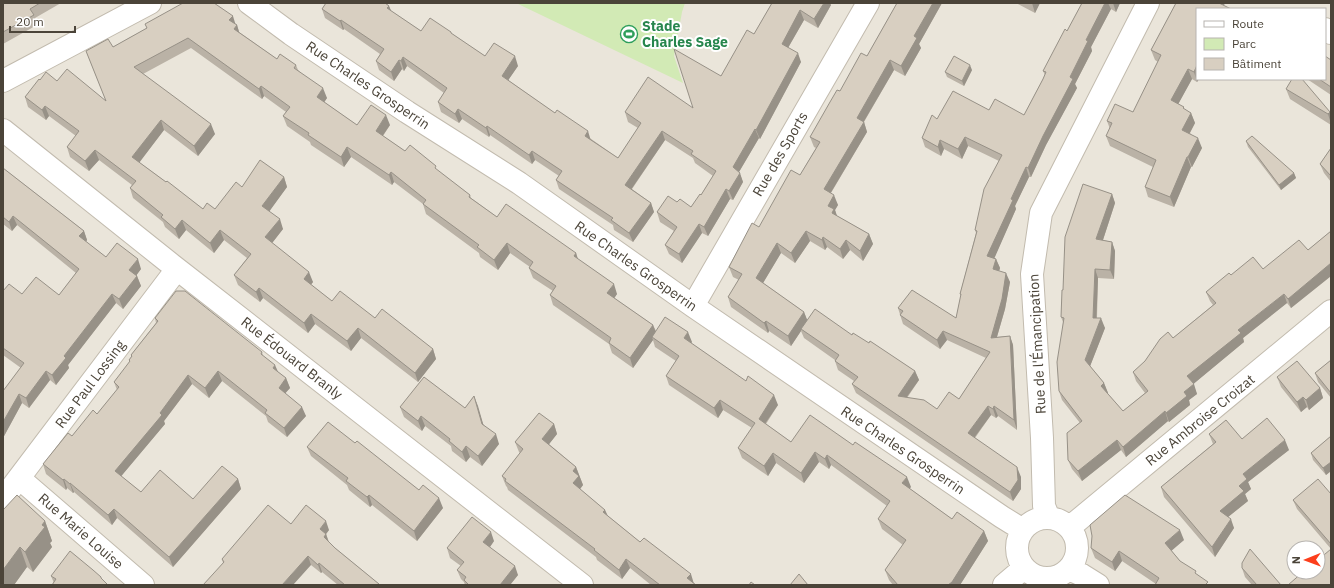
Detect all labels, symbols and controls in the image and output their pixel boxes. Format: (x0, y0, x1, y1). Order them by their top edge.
scale bar (10, 8, 75, 34)
legend (1196, 8, 1326, 80)
text: 20 m (16, 14, 44, 29)
text: Route (1232, 16, 1264, 31)
place label: Stade Charles Sage (642, 17, 728, 51)
sports icon: Stade Charles Sage (619, 24, 639, 44)
text: Parc (1232, 36, 1256, 51)
street label: Rue Charles Grosperrin (303, 37, 433, 133)
text: Bâtiment (1232, 56, 1282, 71)
street label: Rue des Sports (748, 108, 812, 200)
street label: Rue Charles Grosperrin (571, 217, 701, 315)
street label: Rue de l'Émancipation (1023, 273, 1050, 415)
street label: Rue Édouard Branly (238, 312, 347, 403)
street label: Rue Paul Lossing (51, 336, 129, 432)
street label: Rue Ambroise Croizat (1142, 370, 1258, 470)
street label: Rue Charles Grosperrin (838, 402, 968, 498)
street label: Rue Marie Louise (35, 489, 128, 573)
north arrow (1286, 540, 1326, 580)
text: N (1289, 556, 1303, 564)

